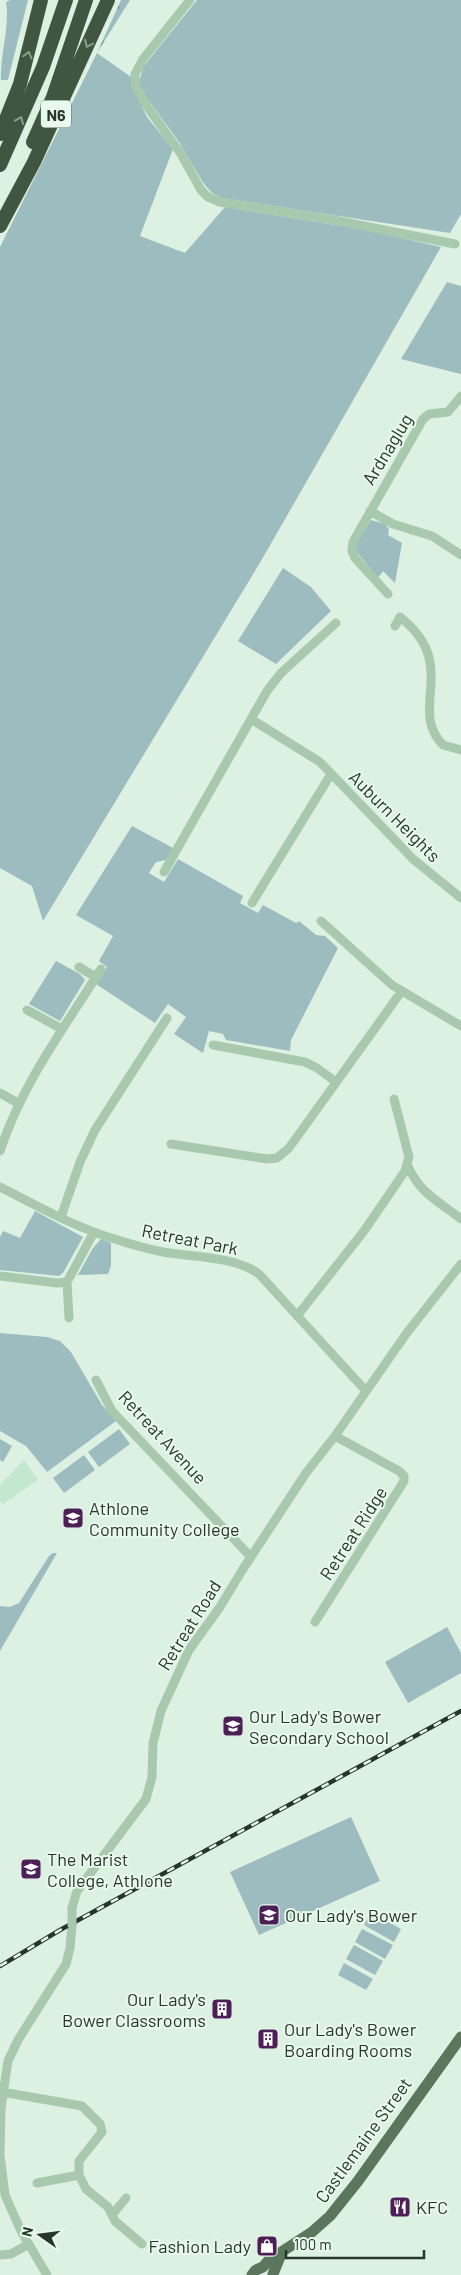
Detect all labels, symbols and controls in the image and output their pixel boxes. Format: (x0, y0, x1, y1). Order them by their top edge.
one-way arrow (83, 39, 94, 48)
one-way arrow (22, 52, 32, 60)
road number: N6 (41, 100, 71, 128)
one-way arrow (15, 117, 25, 125)
street label: Ardnaglug (357, 409, 417, 489)
street label: Auburn Heights (345, 766, 445, 866)
street label: Retreat Park (140, 1219, 240, 1259)
street label: Retreat Avenue (114, 1386, 212, 1488)
street label: Retreat Ridge (315, 1482, 391, 1584)
place label: Athlone Community College (89, 1497, 240, 1540)
school or university icon: Athlone Community College (61, 1506, 85, 1530)
street label: Retreat Road (153, 1576, 225, 1674)
place label: Our Lady's Bower Secondary School (249, 1705, 389, 1748)
school or university icon: Our Lady's Bower Secondary School (221, 1714, 245, 1738)
place label: The Marist College, Athlone (47, 1848, 173, 1891)
school or university icon: The Marist College, Athlone (19, 1857, 43, 1881)
school or university icon: Our Lady's Bower (257, 1903, 281, 1927)
place label: Our Lady's Bower (285, 1904, 418, 1926)
place label: Our Lady's Bower Classrooms (62, 1988, 206, 2031)
building icon: Our Lady's Bower Classrooms (210, 1997, 234, 2021)
place label: Our Lady's Bower Boarding Rooms (284, 2018, 417, 2061)
building icon: Our Lady's Bower Boarding Rooms (256, 2027, 280, 2051)
street label: Castlemaine Street (310, 2073, 416, 2207)
restaurant icon: KFC (388, 2195, 412, 2219)
place label: KFC (416, 2196, 448, 2218)
north arrow (15, 2210, 65, 2260)
text: N (18, 2225, 36, 2238)
scale bar (286, 2228, 424, 2260)
shop icon: Fashion Lady (255, 2234, 279, 2258)
place label: Fashion Lady (149, 2235, 251, 2257)
text: 100 m (294, 2235, 332, 2253)

